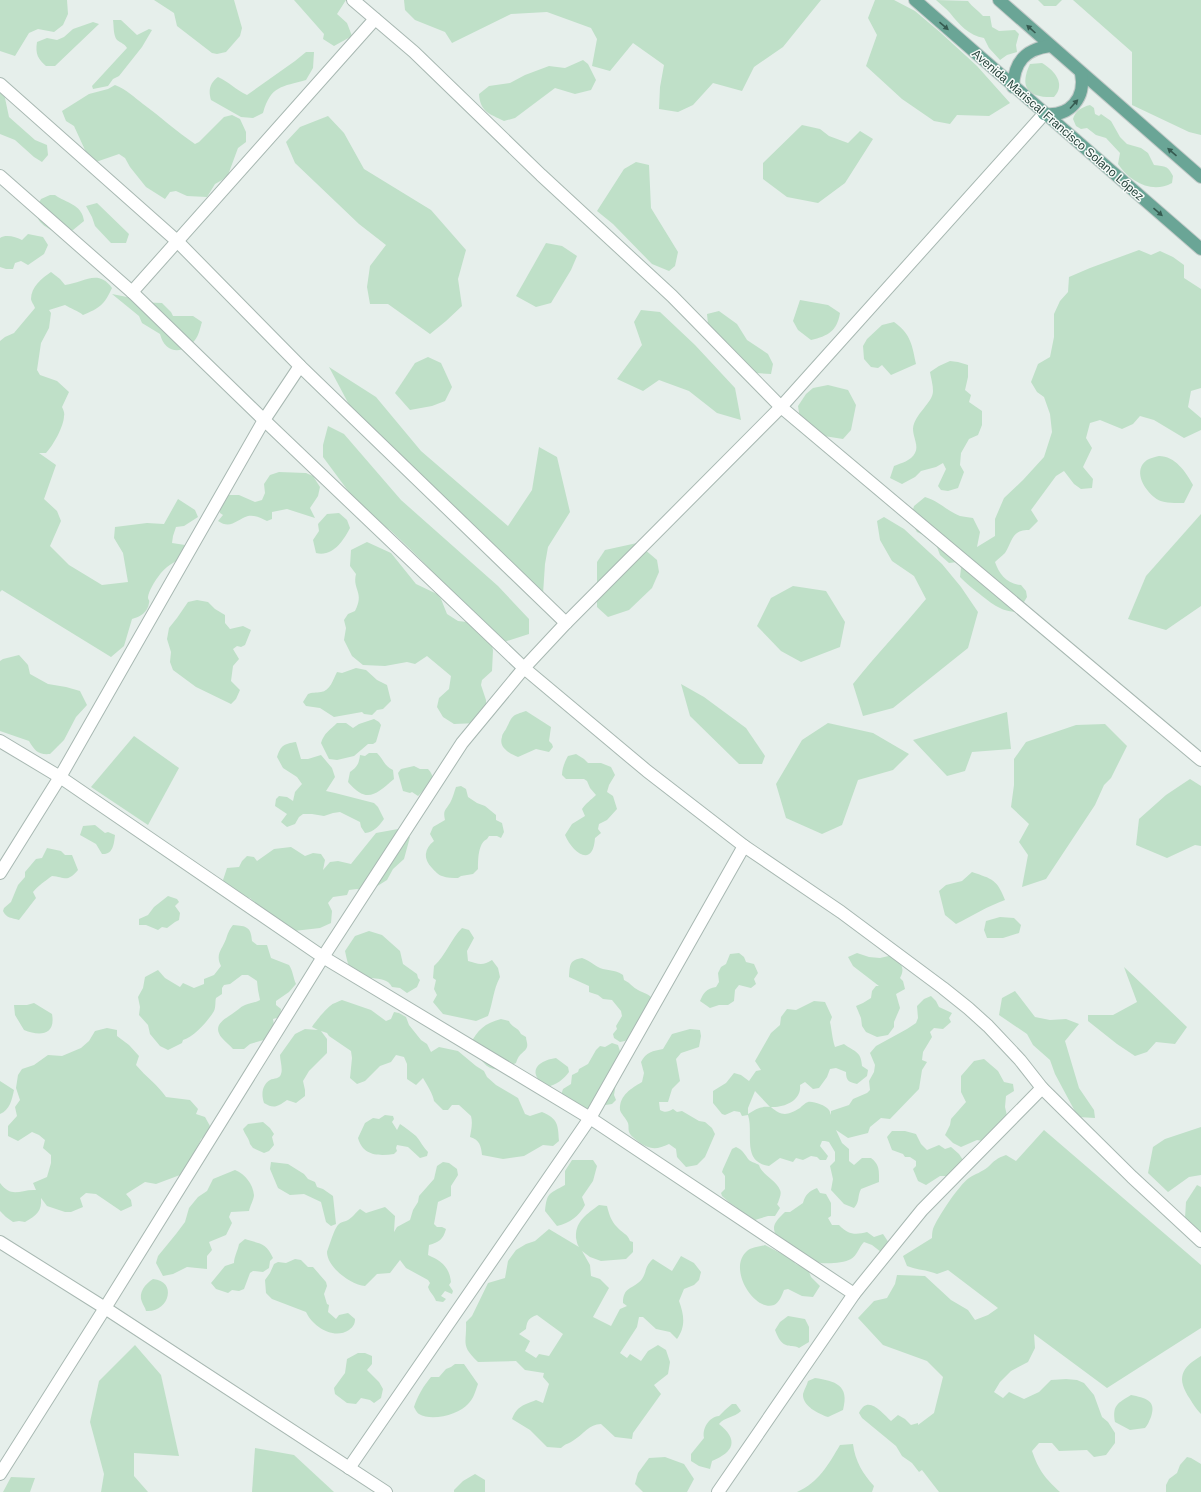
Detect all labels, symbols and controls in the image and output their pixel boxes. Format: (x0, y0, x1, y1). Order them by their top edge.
one-way arrow (939, 21, 949, 30)
one-way arrow (1026, 24, 1036, 33)
street label: Avenida Mariscal Francisco Solano López (969, 46, 1147, 204)
one-way arrow (1069, 98, 1078, 109)
one-way arrow (1166, 147, 1177, 156)
one-way arrow (1153, 208, 1163, 217)

